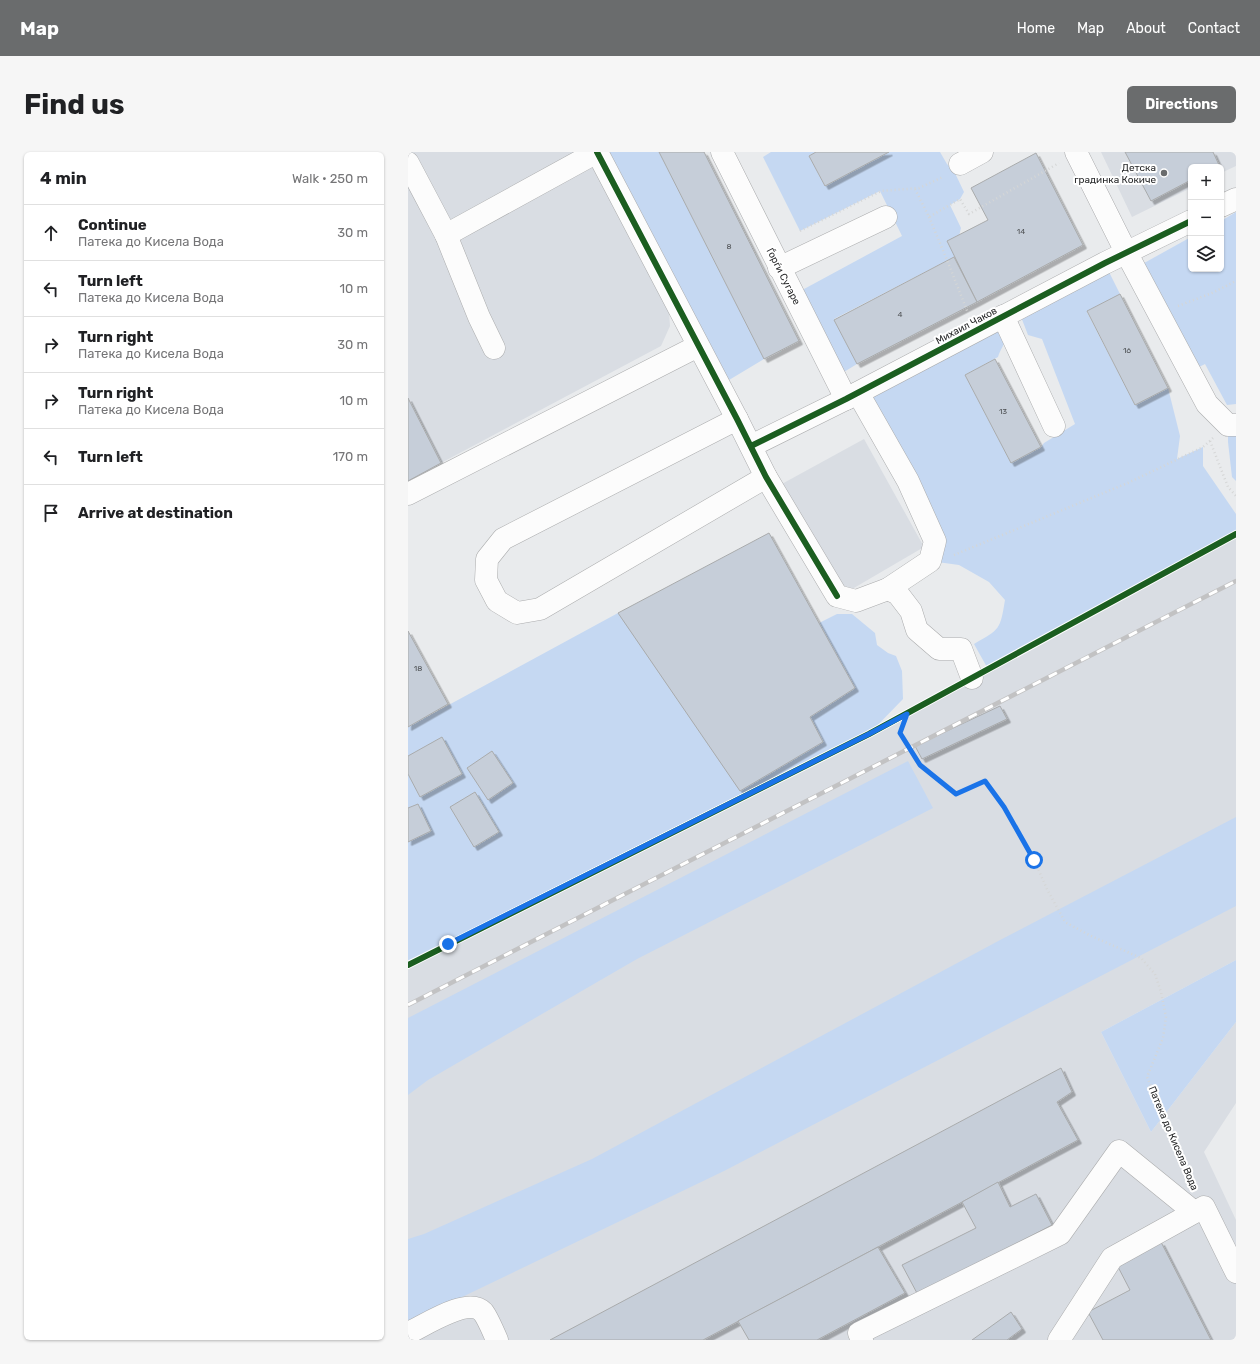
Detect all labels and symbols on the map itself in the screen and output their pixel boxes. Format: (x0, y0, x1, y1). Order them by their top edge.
place label: Детска градинка Кокиче (1074, 162, 1156, 186)
marker: Детска градинка Кокиче (1159, 168, 1169, 178)
house number: 14 (1017, 227, 1025, 236)
house number: 8 (726, 242, 732, 251)
street label: Ѓорѓи Сугаре (764, 246, 803, 307)
street label: Михаил Чаков (934, 304, 1000, 347)
house number: 4 (898, 310, 903, 319)
house number: 16 (1123, 346, 1131, 355)
house number: 13 (999, 407, 1007, 416)
house number: 18 (414, 664, 422, 673)
route start (1025, 851, 1043, 869)
route end (439, 935, 457, 953)
street label: Патека до Кисела Вода (1146, 1084, 1201, 1192)

